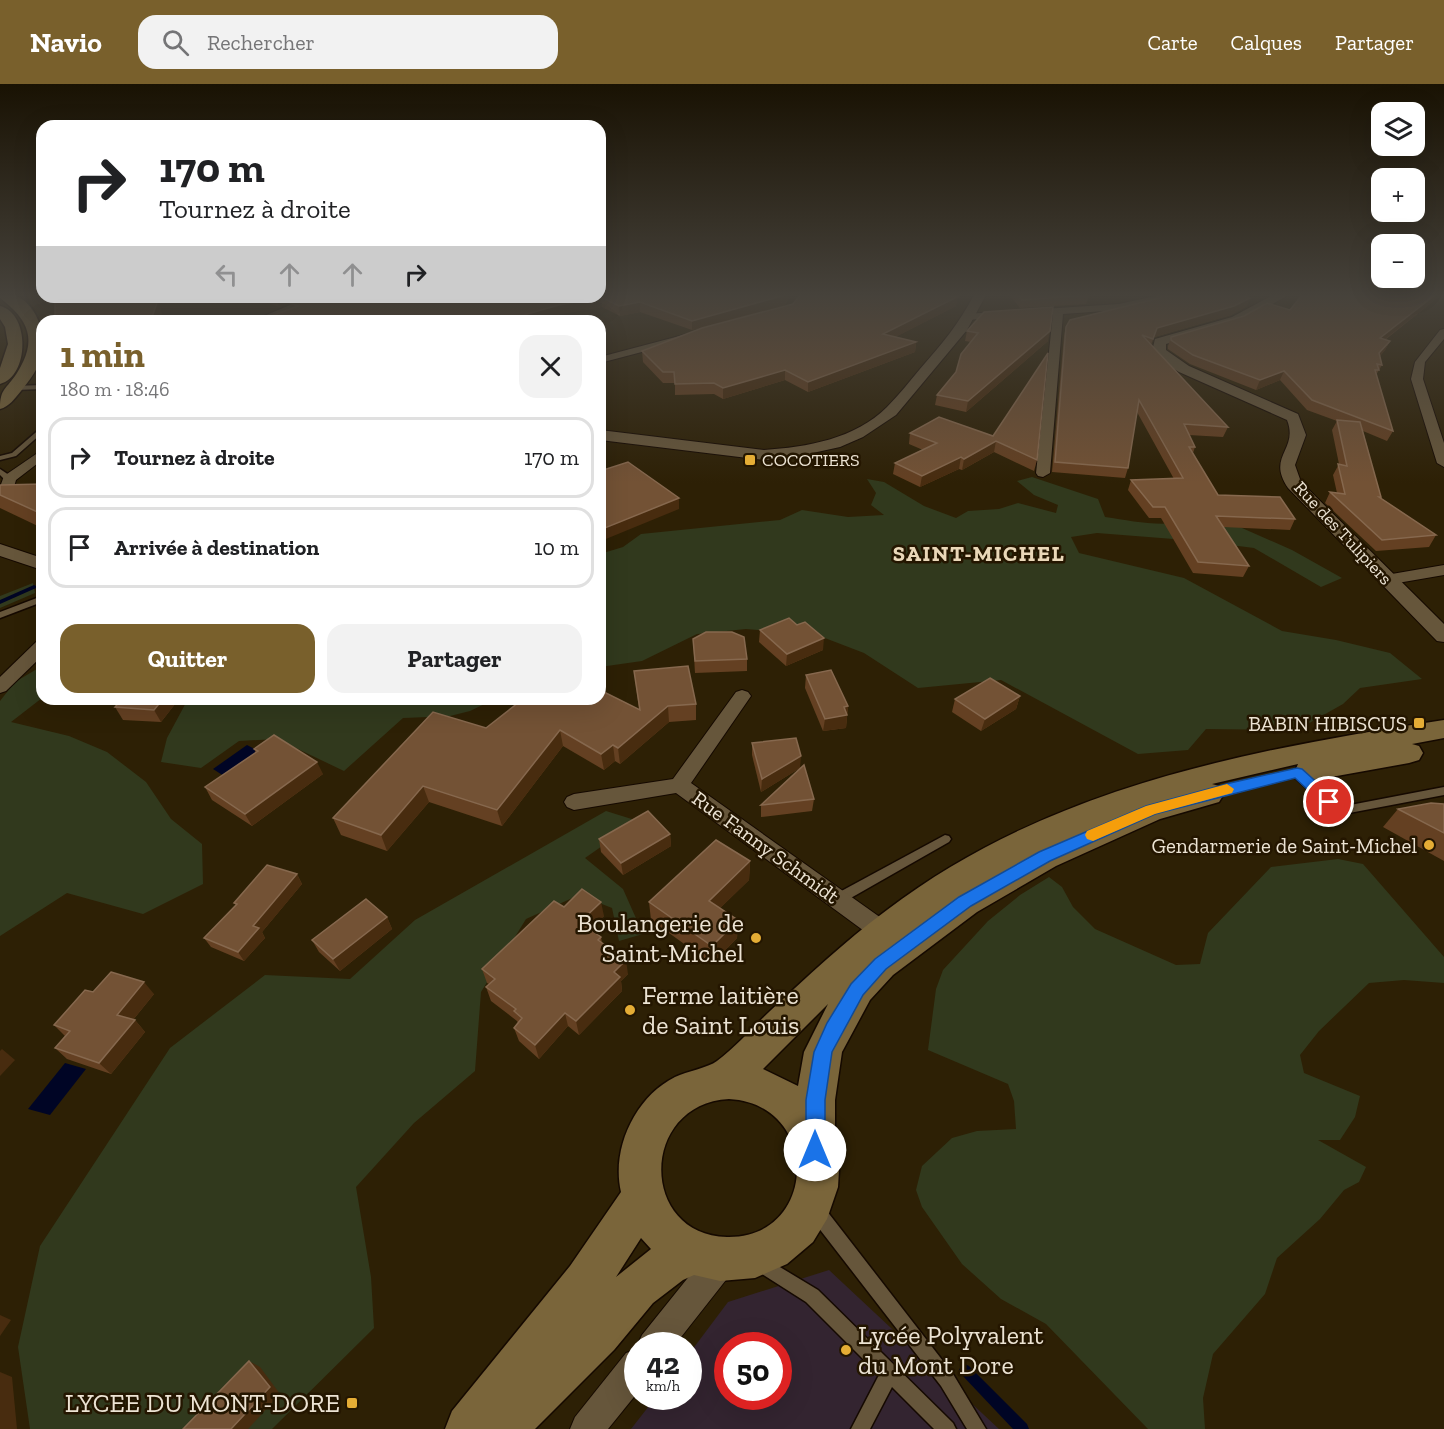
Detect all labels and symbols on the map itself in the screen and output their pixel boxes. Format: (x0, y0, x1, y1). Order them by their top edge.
place label: COCOTIERS (762, 449, 860, 471)
marker: COCOTIERS (743, 453, 757, 467)
street label: Rue des Tulipiers (1289, 477, 1397, 589)
district label: SAINT-MICHEL (893, 540, 1065, 567)
place label: BABIN HIBISCUS (1248, 711, 1407, 736)
marker: BABIN HIBISCUS (1412, 716, 1426, 730)
pin (1303, 776, 1354, 827)
street label: Rue Fanny Schmidt (688, 785, 845, 909)
place label: Gendarmerie de Saint-Michel (1151, 833, 1417, 858)
marker: Gendarmerie de Saint-Michel (1422, 838, 1436, 852)
place label: Boulangerie de Saint-Michel (577, 907, 744, 969)
marker: Boulangerie de Saint-Michel (749, 931, 763, 945)
place label: Ferme laitière de Saint Louis (642, 979, 799, 1041)
marker: Ferme laitière de Saint Louis (623, 1003, 637, 1017)
position arrow (783, 1118, 847, 1182)
place label: Lycée Polyvalent du Mont Dore (858, 1319, 1044, 1381)
speed limit sign: 50 (714, 1332, 792, 1410)
marker: Lycée Polyvalent du Mont Dore (839, 1343, 853, 1357)
place label: LYCEE DU MONT-DORE (65, 1387, 340, 1419)
marker: LYCEE DU MONT-DORE (345, 1396, 359, 1410)

